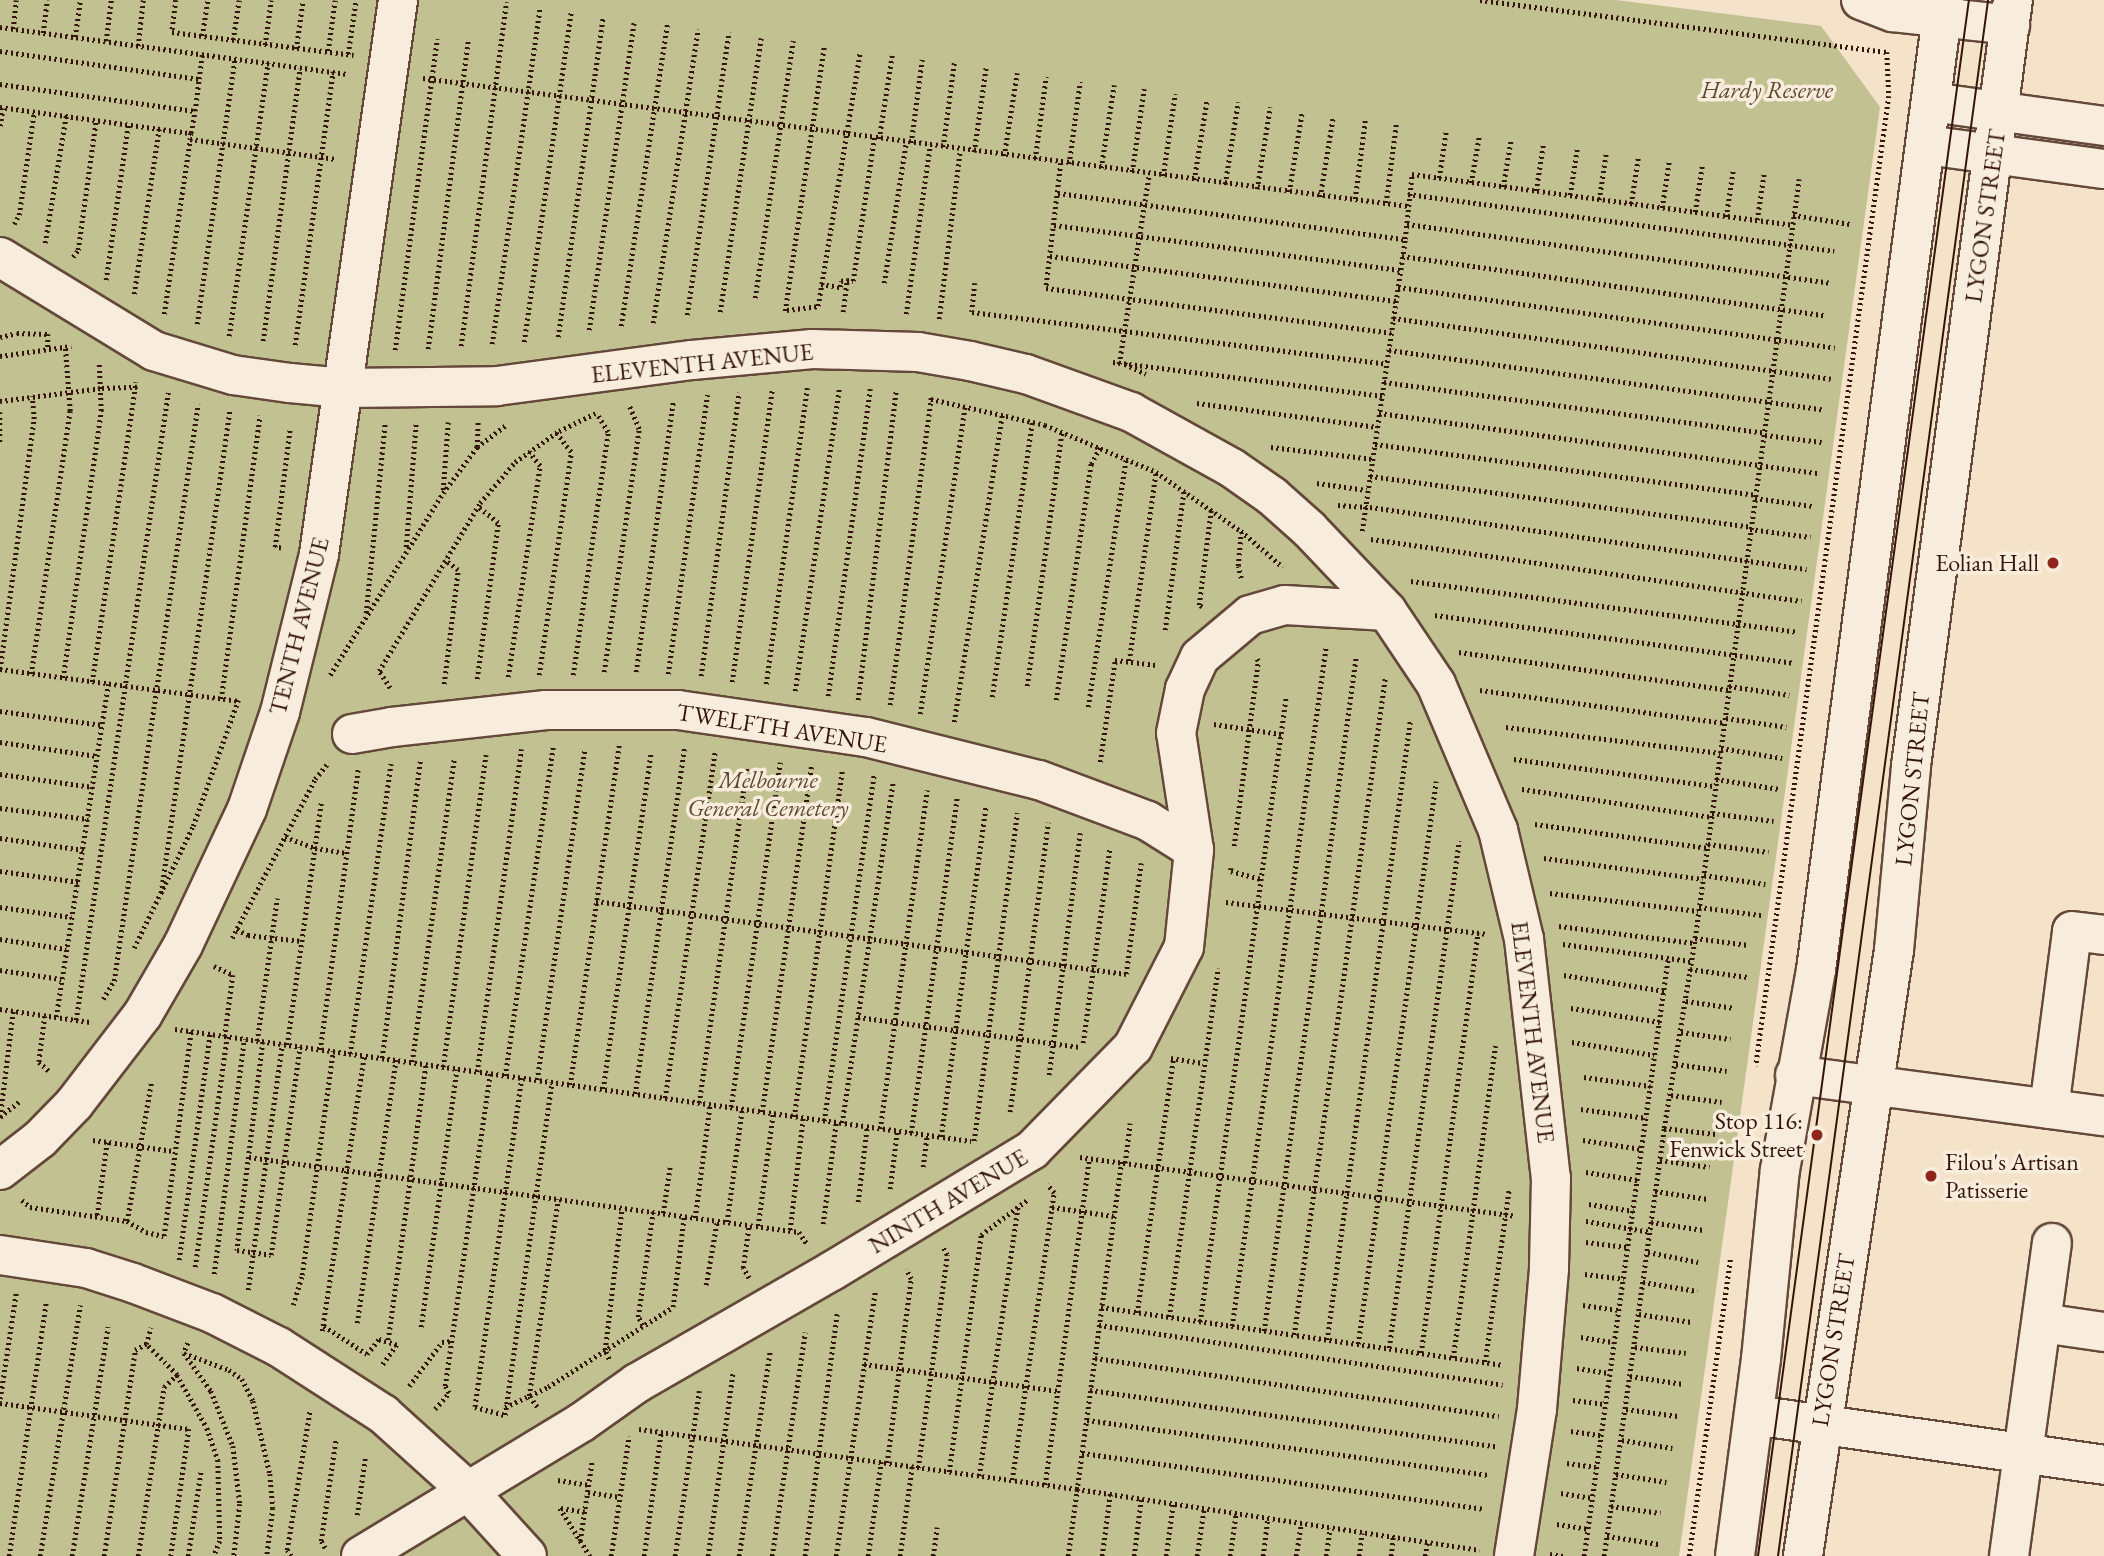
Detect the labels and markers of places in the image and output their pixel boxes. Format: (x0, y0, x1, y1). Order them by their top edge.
place label: Eolian Hall (1935, 549, 2039, 577)
marker: Eolian Hall (2045, 555, 2061, 571)
place label: Stop 116: Fenwick Street (1669, 1107, 1803, 1163)
marker: Stop 116: Fenwick Street (1809, 1127, 1825, 1143)
place label: Filou's Artisan Patisserie (1945, 1148, 2079, 1204)
marker: Filou's Artisan Patisserie (1923, 1168, 1939, 1184)

